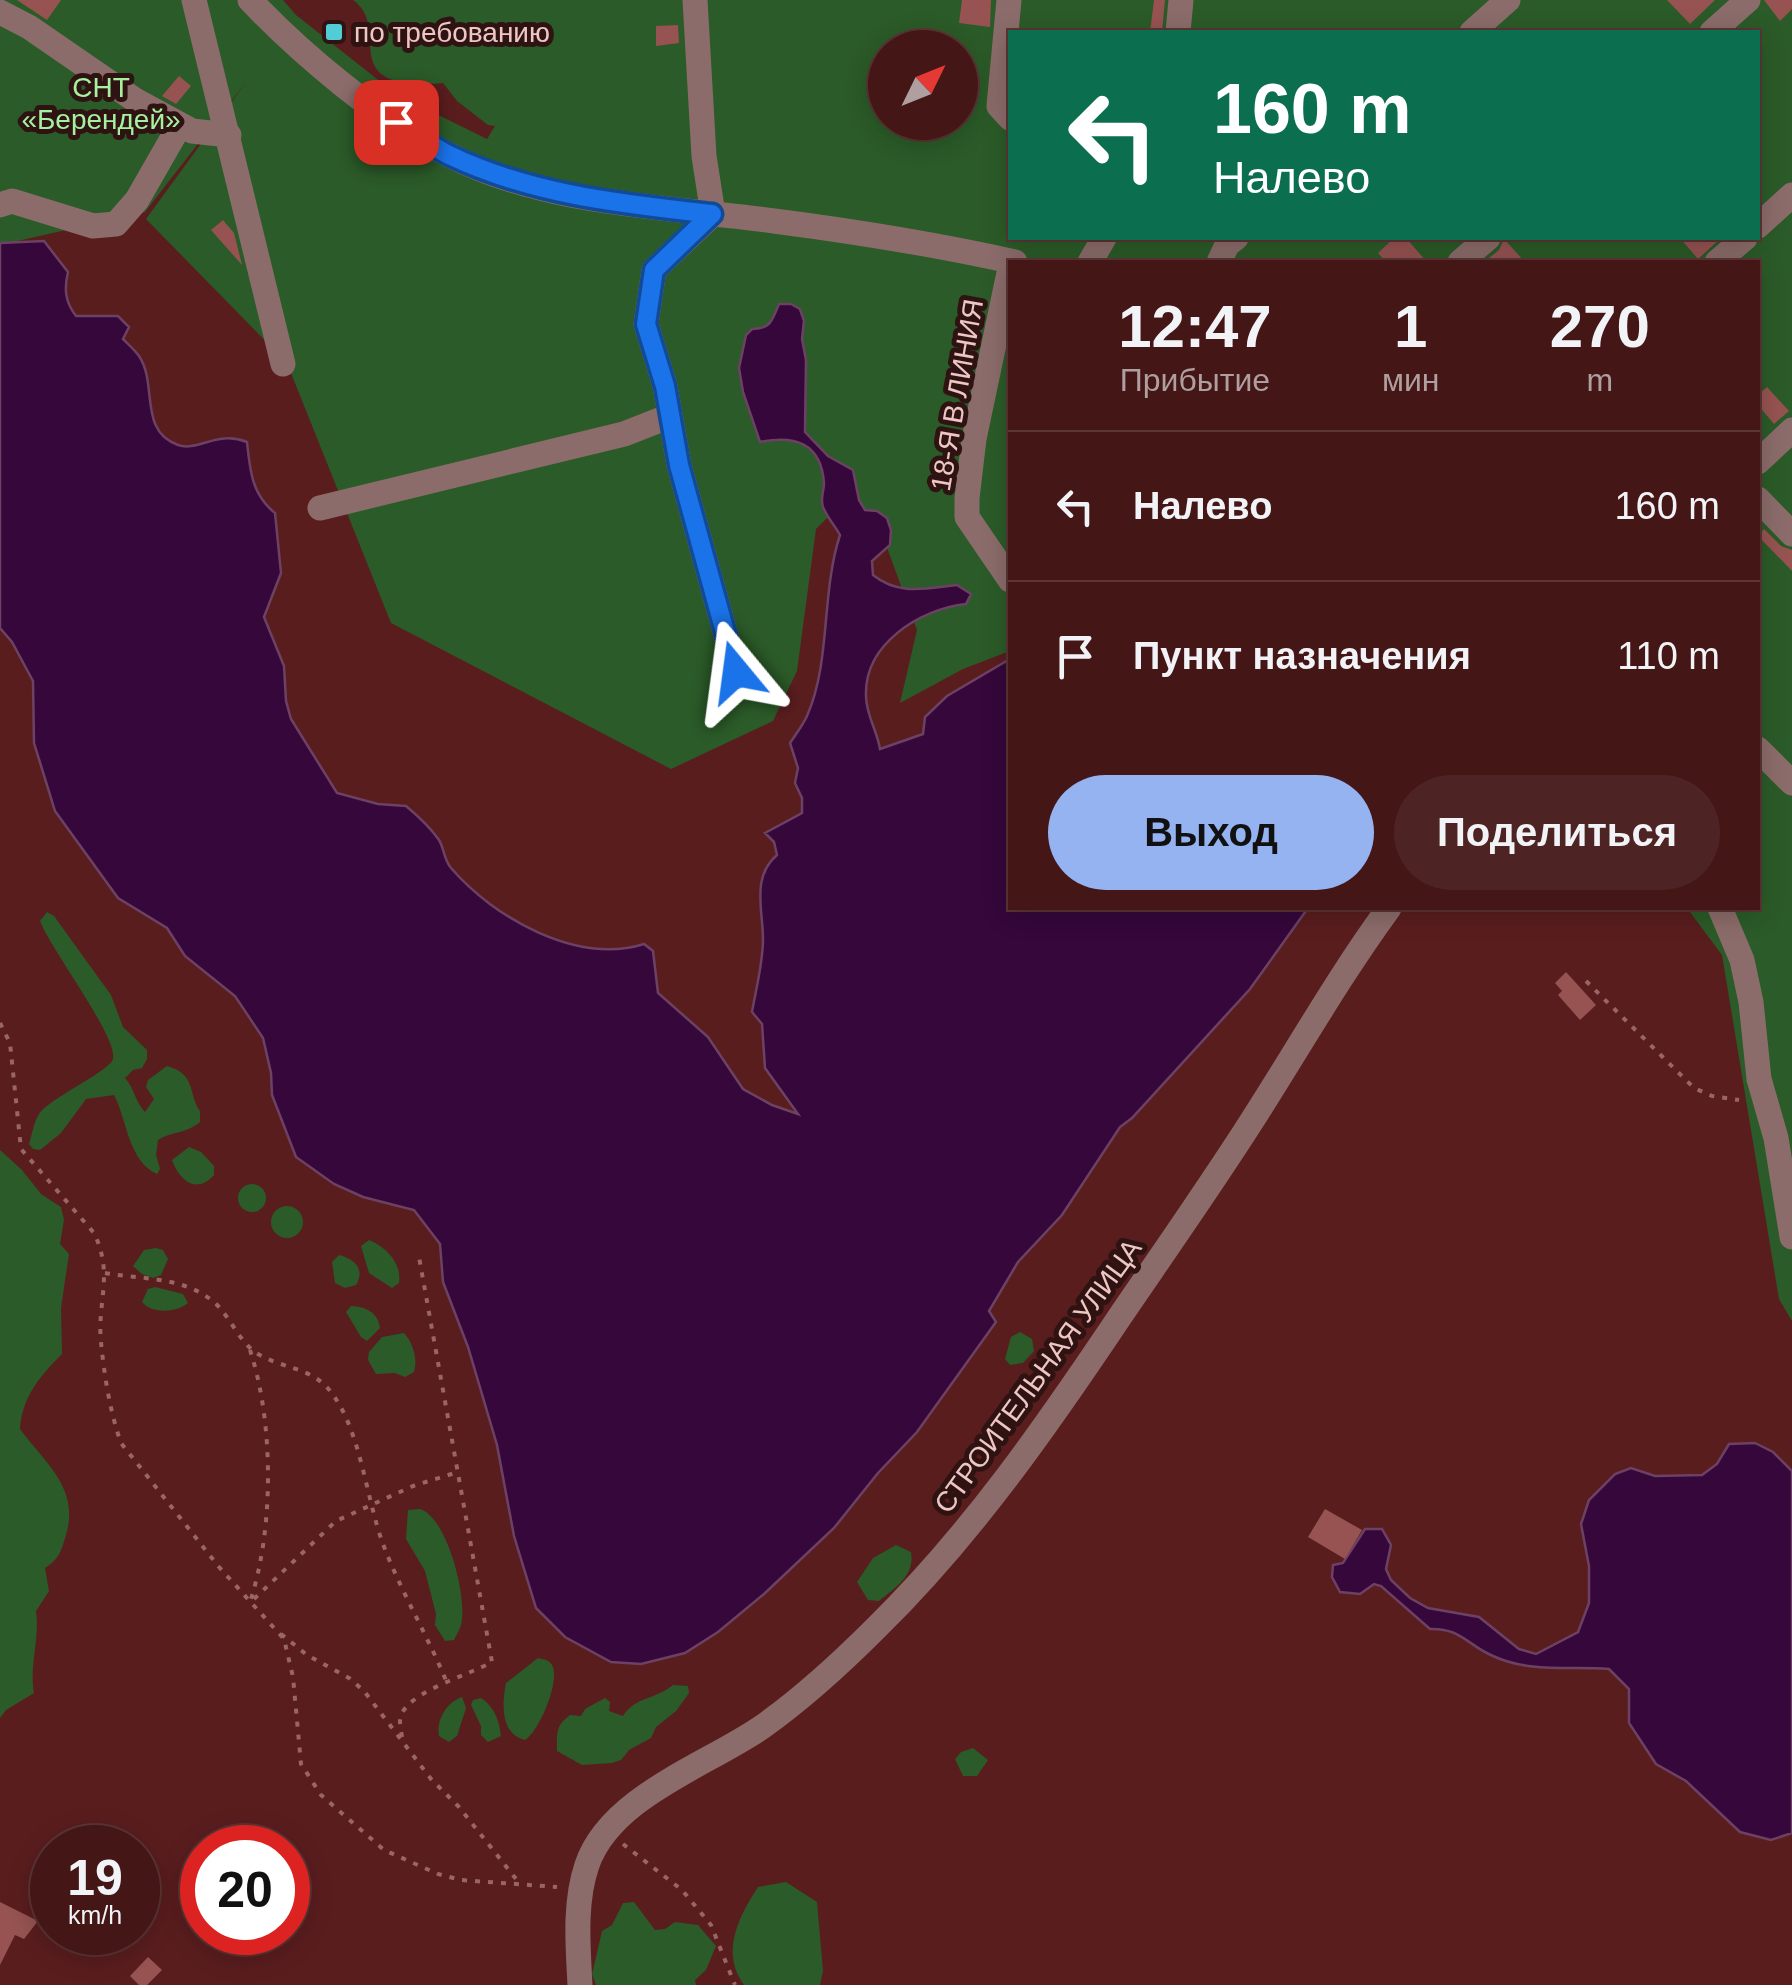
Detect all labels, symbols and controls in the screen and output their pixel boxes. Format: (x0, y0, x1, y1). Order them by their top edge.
place label: по требованию (354, 17, 550, 48)
marker: по требованию (323, 21, 345, 43)
north arrow (868, 30, 978, 140)
map controls (868, 30, 978, 140)
icon: left (1048, 70, 1178, 200)
text: 160 m (1213, 70, 1411, 148)
park label: СНТ «Берендей» (21, 72, 181, 135)
pin (354, 80, 439, 165)
icon: arrive (369, 95, 424, 150)
text: Налево (1213, 152, 1370, 203)
text: 12:47 (1118, 293, 1272, 360)
text: 1 (1394, 293, 1427, 360)
text: 270 (1550, 293, 1650, 360)
street label: 18-Я В ЛИНИЯ (925, 297, 989, 493)
text: Прибытие (1120, 362, 1270, 398)
text: мин (1382, 362, 1439, 398)
text: m (1586, 362, 1613, 398)
icon: left (1048, 479, 1103, 534)
text: Налево (1133, 485, 1272, 527)
text: 160 m (1614, 485, 1720, 527)
position arrow (684, 620, 788, 724)
icon: arrive (1048, 629, 1103, 684)
text: Пункт назначения (1133, 635, 1471, 677)
text: 110 m (1617, 635, 1720, 677)
button: Выход (1048, 775, 1374, 890)
button: Поделиться (1394, 775, 1720, 890)
street label: СТРОИТЕЛЬНАЯ УЛИЦА (928, 1233, 1148, 1519)
speed limit sign: 20 (180, 1825, 310, 1955)
text: 19 (67, 1850, 123, 1906)
text: km/h (68, 1901, 122, 1929)

